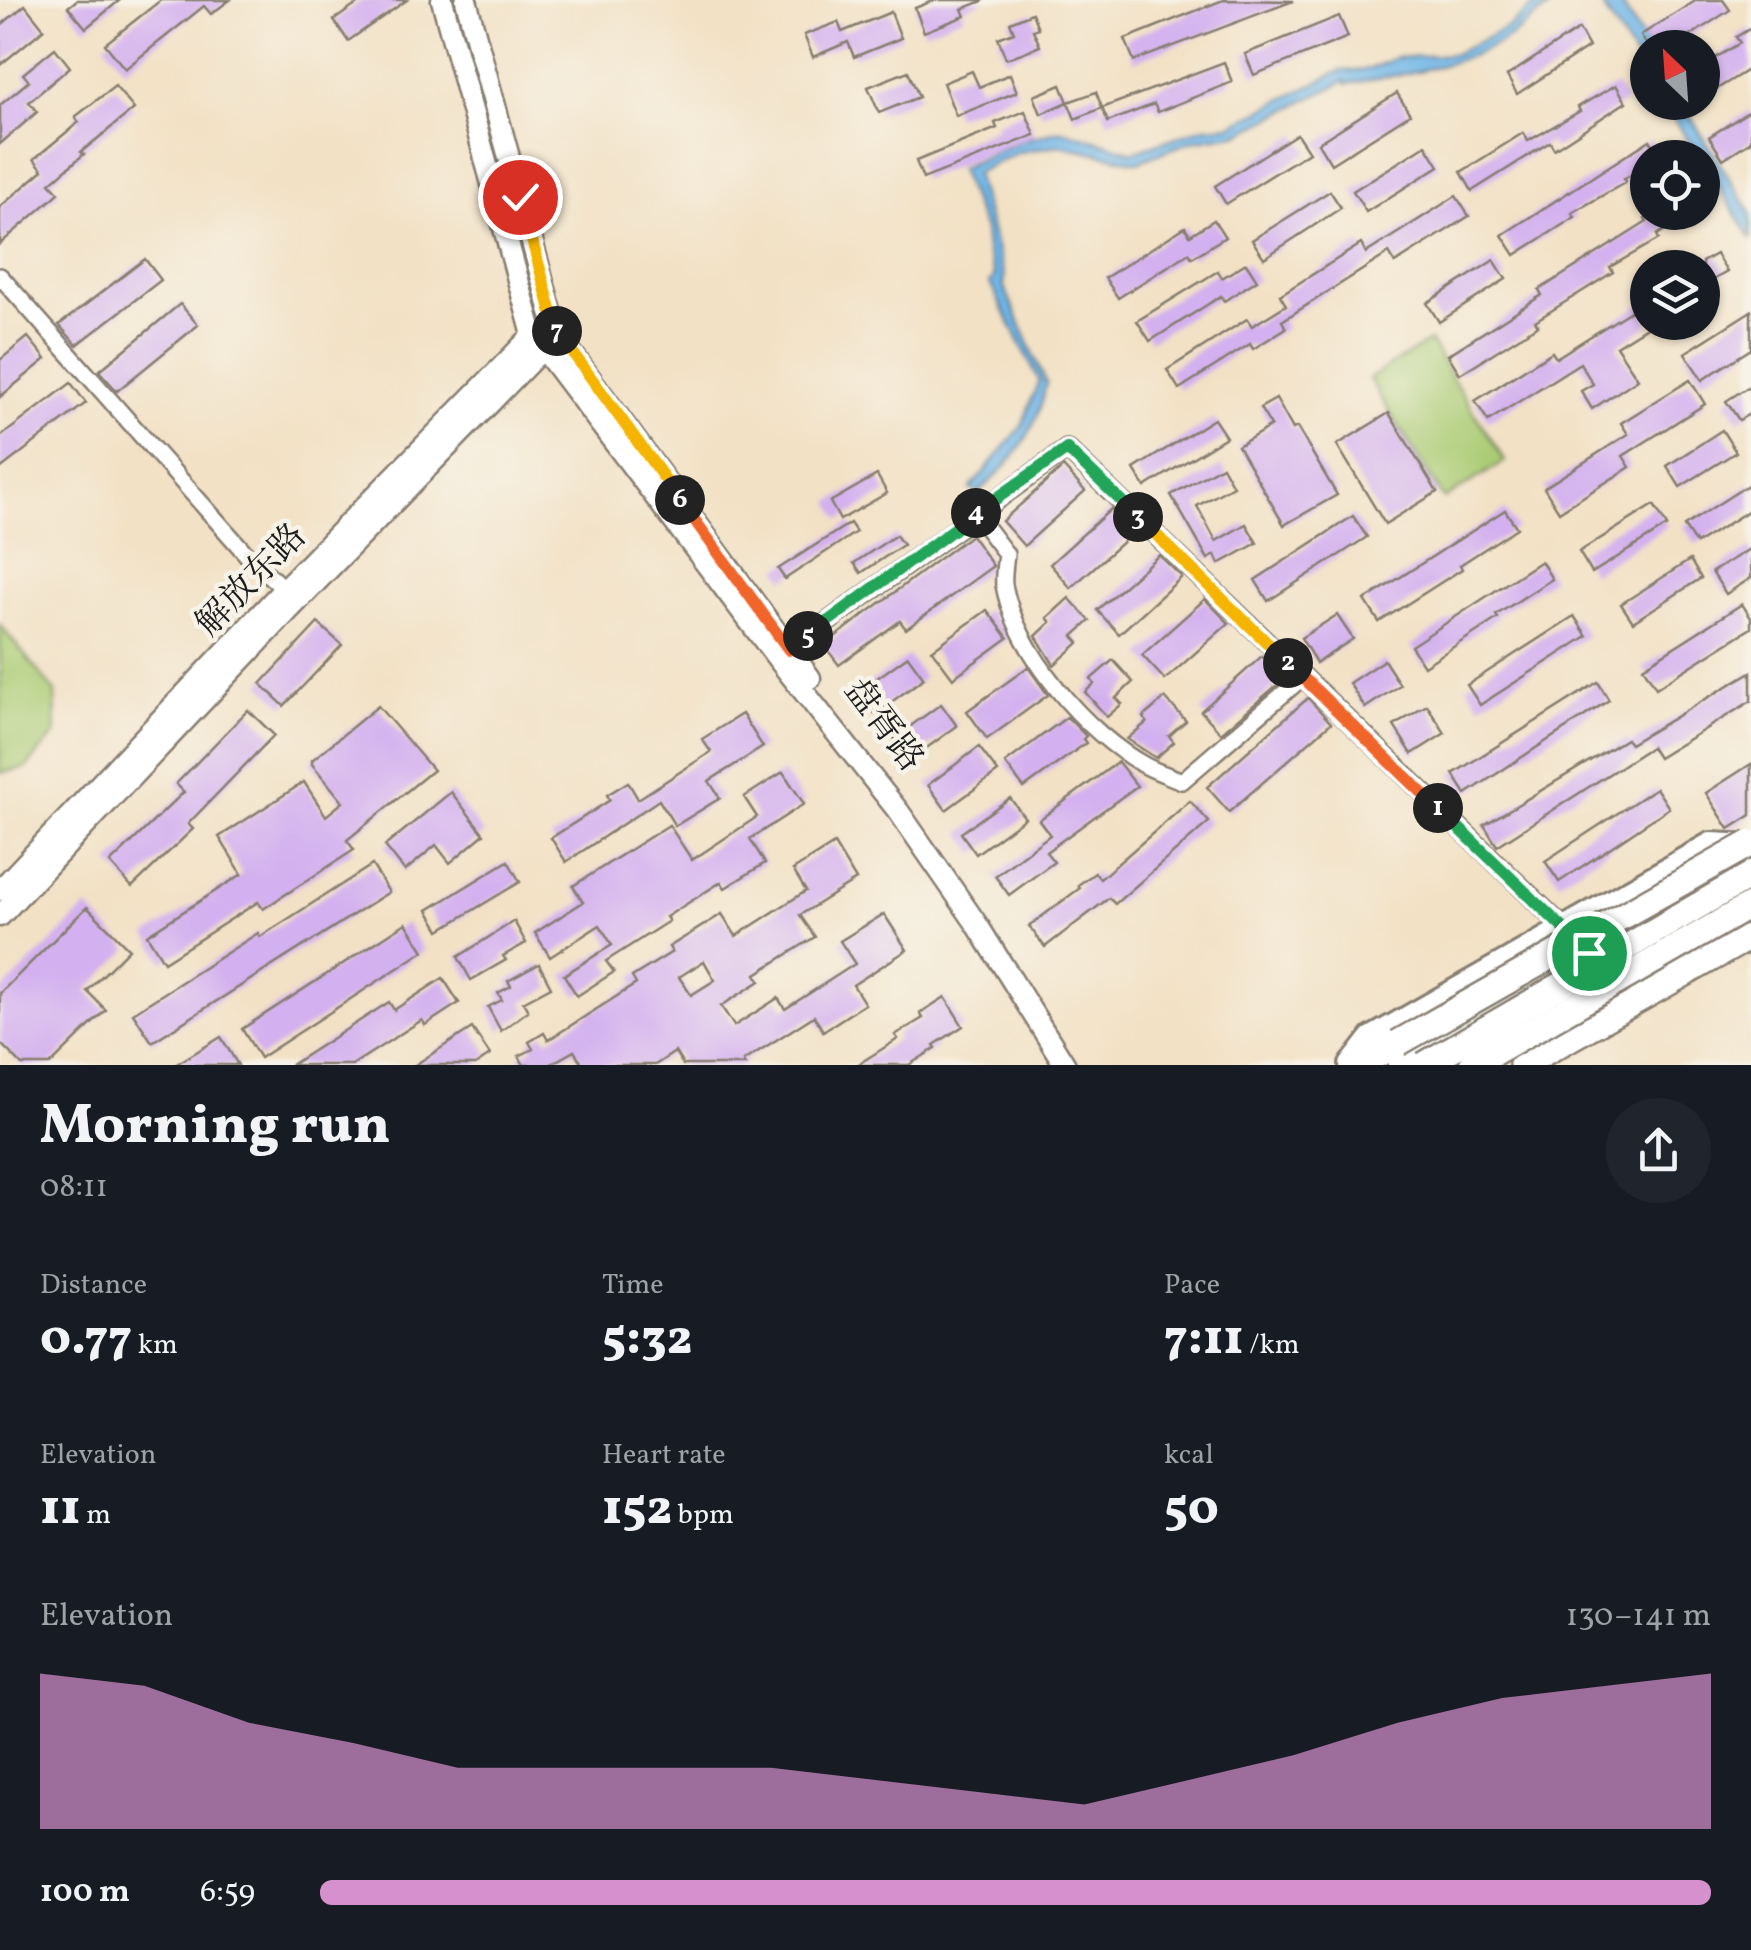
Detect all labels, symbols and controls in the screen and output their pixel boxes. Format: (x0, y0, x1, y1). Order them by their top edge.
north arrow (1630, 30, 1720, 120)
map controls (1630, 30, 1720, 340)
button: locate (1630, 140, 1720, 230)
pin (478, 155, 563, 240)
icon: check (493, 170, 548, 225)
button: layers (1630, 250, 1720, 340)
pin: 7 (532, 306, 582, 356)
text: 7 (550, 311, 564, 350)
pin: 6 (655, 475, 705, 525)
text: 6 (672, 480, 688, 519)
pin: 4 (951, 488, 1001, 538)
pin: 3 (1113, 492, 1163, 542)
text: 4 (968, 493, 984, 532)
text: 3 (1131, 497, 1145, 536)
street label: 解放东路 (186, 514, 318, 648)
pin: 5 (783, 611, 833, 661)
text: 5 (801, 616, 815, 655)
pin: 2 (1263, 638, 1313, 688)
text: 2 (1281, 643, 1295, 682)
street label: 盘胥路 (832, 669, 933, 782)
pin: 1 (1413, 783, 1463, 833)
text: 1 (1432, 788, 1444, 827)
pin (1547, 911, 1632, 996)
icon: arrive (1562, 926, 1617, 981)
text: Morning run (40, 1090, 390, 1166)
button: share (1606, 1098, 1711, 1203)
text: 08:11 (40, 1166, 108, 1210)
text: Distance (40, 1266, 147, 1305)
text: Time (602, 1266, 663, 1305)
text: Pace (1164, 1266, 1220, 1305)
text: 0.77 (40, 1305, 132, 1375)
text: 5:32 (602, 1305, 692, 1375)
text: 7:11 (1164, 1305, 1244, 1375)
text: km (132, 1326, 178, 1365)
text: /km (1244, 1326, 1300, 1365)
text: Elevation (40, 1436, 156, 1475)
text: Heart rate (602, 1436, 726, 1475)
text: kcal (1164, 1436, 1214, 1475)
text: 11 (40, 1475, 81, 1545)
text: 152 (602, 1475, 672, 1545)
text: 50 (1164, 1475, 1219, 1545)
text: m (81, 1496, 111, 1535)
text: bpm (672, 1496, 734, 1535)
text: Elevation (40, 1595, 173, 1639)
text: 130–141 m (1566, 1595, 1711, 1639)
text: 100 m (40, 1871, 130, 1915)
text: 6:59 (200, 1871, 255, 1915)

